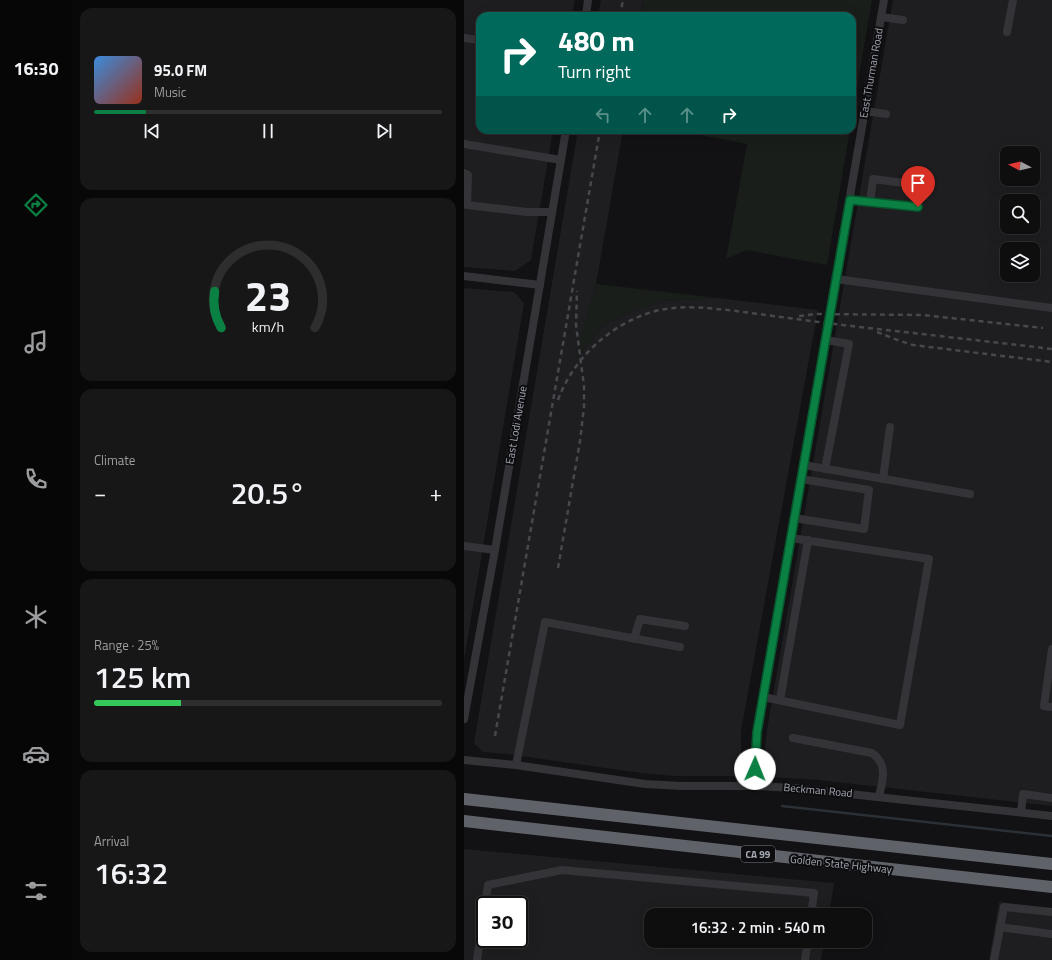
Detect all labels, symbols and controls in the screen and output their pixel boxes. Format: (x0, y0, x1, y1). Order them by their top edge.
text: 480 m (558, 19, 635, 62)
street label: East Thurman Road (855, 27, 887, 119)
icon: right (492, 28, 544, 80)
text: 16:30 (14, 55, 58, 82)
text: Turn right (558, 58, 631, 85)
text: 95.0 FM (154, 59, 207, 82)
text: Music (154, 82, 186, 102)
icon: left (592, 104, 614, 126)
icon: ahead (634, 104, 656, 126)
icon: ahead (676, 104, 698, 126)
icon: right (718, 104, 740, 126)
icon: previous (141, 120, 163, 142)
icon: pause (257, 120, 279, 142)
icon: next (373, 120, 395, 142)
north arrow (1000, 146, 1040, 186)
map controls (1000, 146, 1040, 282)
pin (901, 166, 935, 207)
icon: arrive (907, 172, 929, 194)
icon: directions (22, 191, 50, 219)
button: search (1000, 194, 1040, 234)
button: layers (1000, 242, 1040, 282)
text: 23 (245, 263, 291, 326)
text: km/h (252, 315, 284, 337)
icon: music (22, 328, 50, 356)
street label: East Lodi Avenue (501, 384, 531, 465)
text: Climate (94, 450, 135, 470)
icon: phone (22, 465, 50, 493)
text: 20.5° (231, 470, 305, 516)
text: − (94, 476, 106, 510)
text: + (430, 476, 442, 510)
icon: climate (22, 603, 50, 631)
text: Range · 25% (94, 635, 159, 655)
text: 125 km (94, 654, 191, 700)
icon: car (22, 740, 50, 768)
position arrow (734, 748, 776, 790)
street label: Beckman Road (783, 779, 853, 801)
text: Arrival (94, 831, 129, 851)
road number: CA 99 (741, 846, 775, 862)
text: 16:32 (94, 850, 168, 896)
street label: Golden State Highway (789, 851, 893, 877)
icon: filters (22, 877, 50, 905)
speed limit sign: 30 (476, 896, 528, 948)
text: 16:32 · 2 min · 540 m (691, 916, 825, 939)

